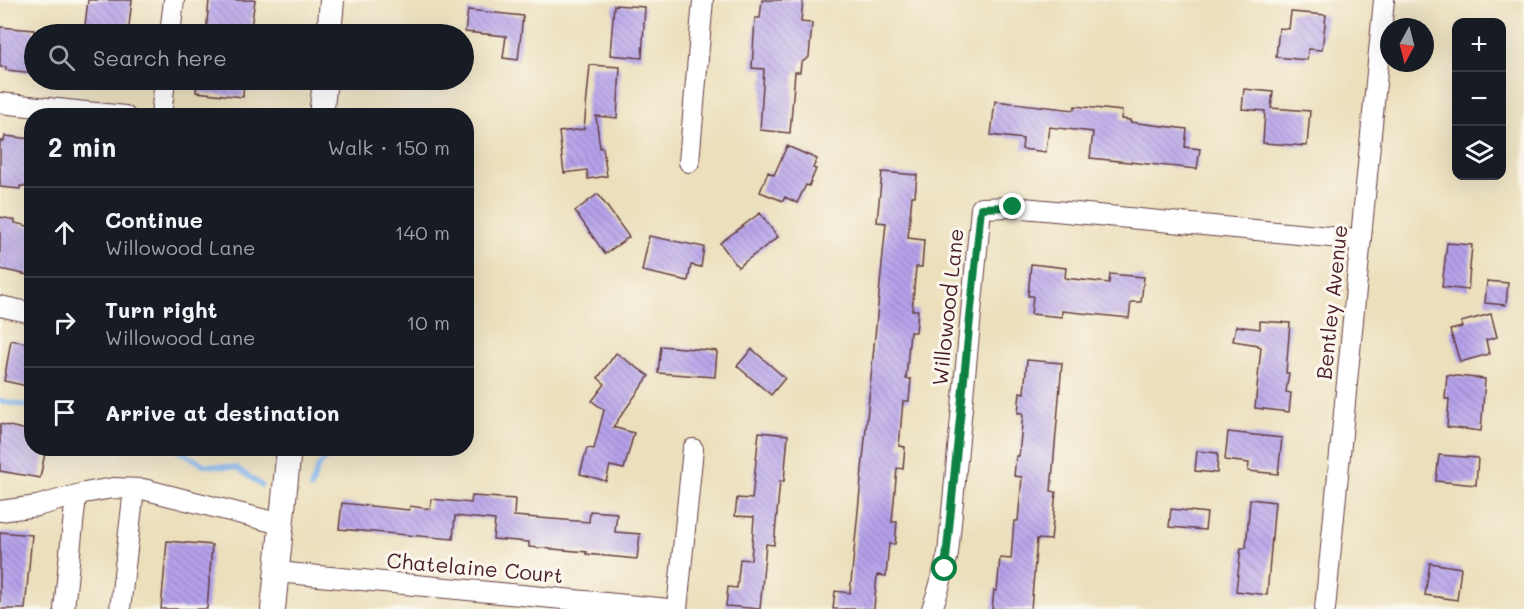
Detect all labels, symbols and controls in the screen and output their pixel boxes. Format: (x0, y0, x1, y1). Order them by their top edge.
north arrow (1380, 18, 1434, 72)
map controls (1452, 18, 1506, 180)
button: + (1452, 18, 1506, 72)
search box (24, 24, 474, 90)
icon: search (45, 41, 78, 74)
text: Search here (93, 43, 227, 72)
button: − (1452, 72, 1506, 126)
button: layers (1452, 126, 1506, 180)
text: 2 min (48, 130, 116, 164)
text: Walk · 150 m (328, 134, 450, 160)
route end (999, 193, 1025, 219)
text: Continue (105, 205, 203, 234)
icon: ahead (48, 216, 81, 249)
text: 140 m (395, 219, 450, 245)
street label: Bentley Avenue (1309, 223, 1353, 381)
street label: Willowood Lane (925, 227, 969, 387)
text: Willowood Lane (105, 234, 255, 260)
text: Turn right (105, 295, 217, 324)
icon: right (48, 306, 81, 339)
text: 10 m (406, 309, 450, 335)
text: Willowood Lane (105, 324, 255, 350)
icon: arrive (48, 396, 81, 429)
text: Arrive at destination (105, 398, 340, 427)
street label: Chatelaine Court (386, 546, 564, 588)
route start (931, 555, 957, 581)

